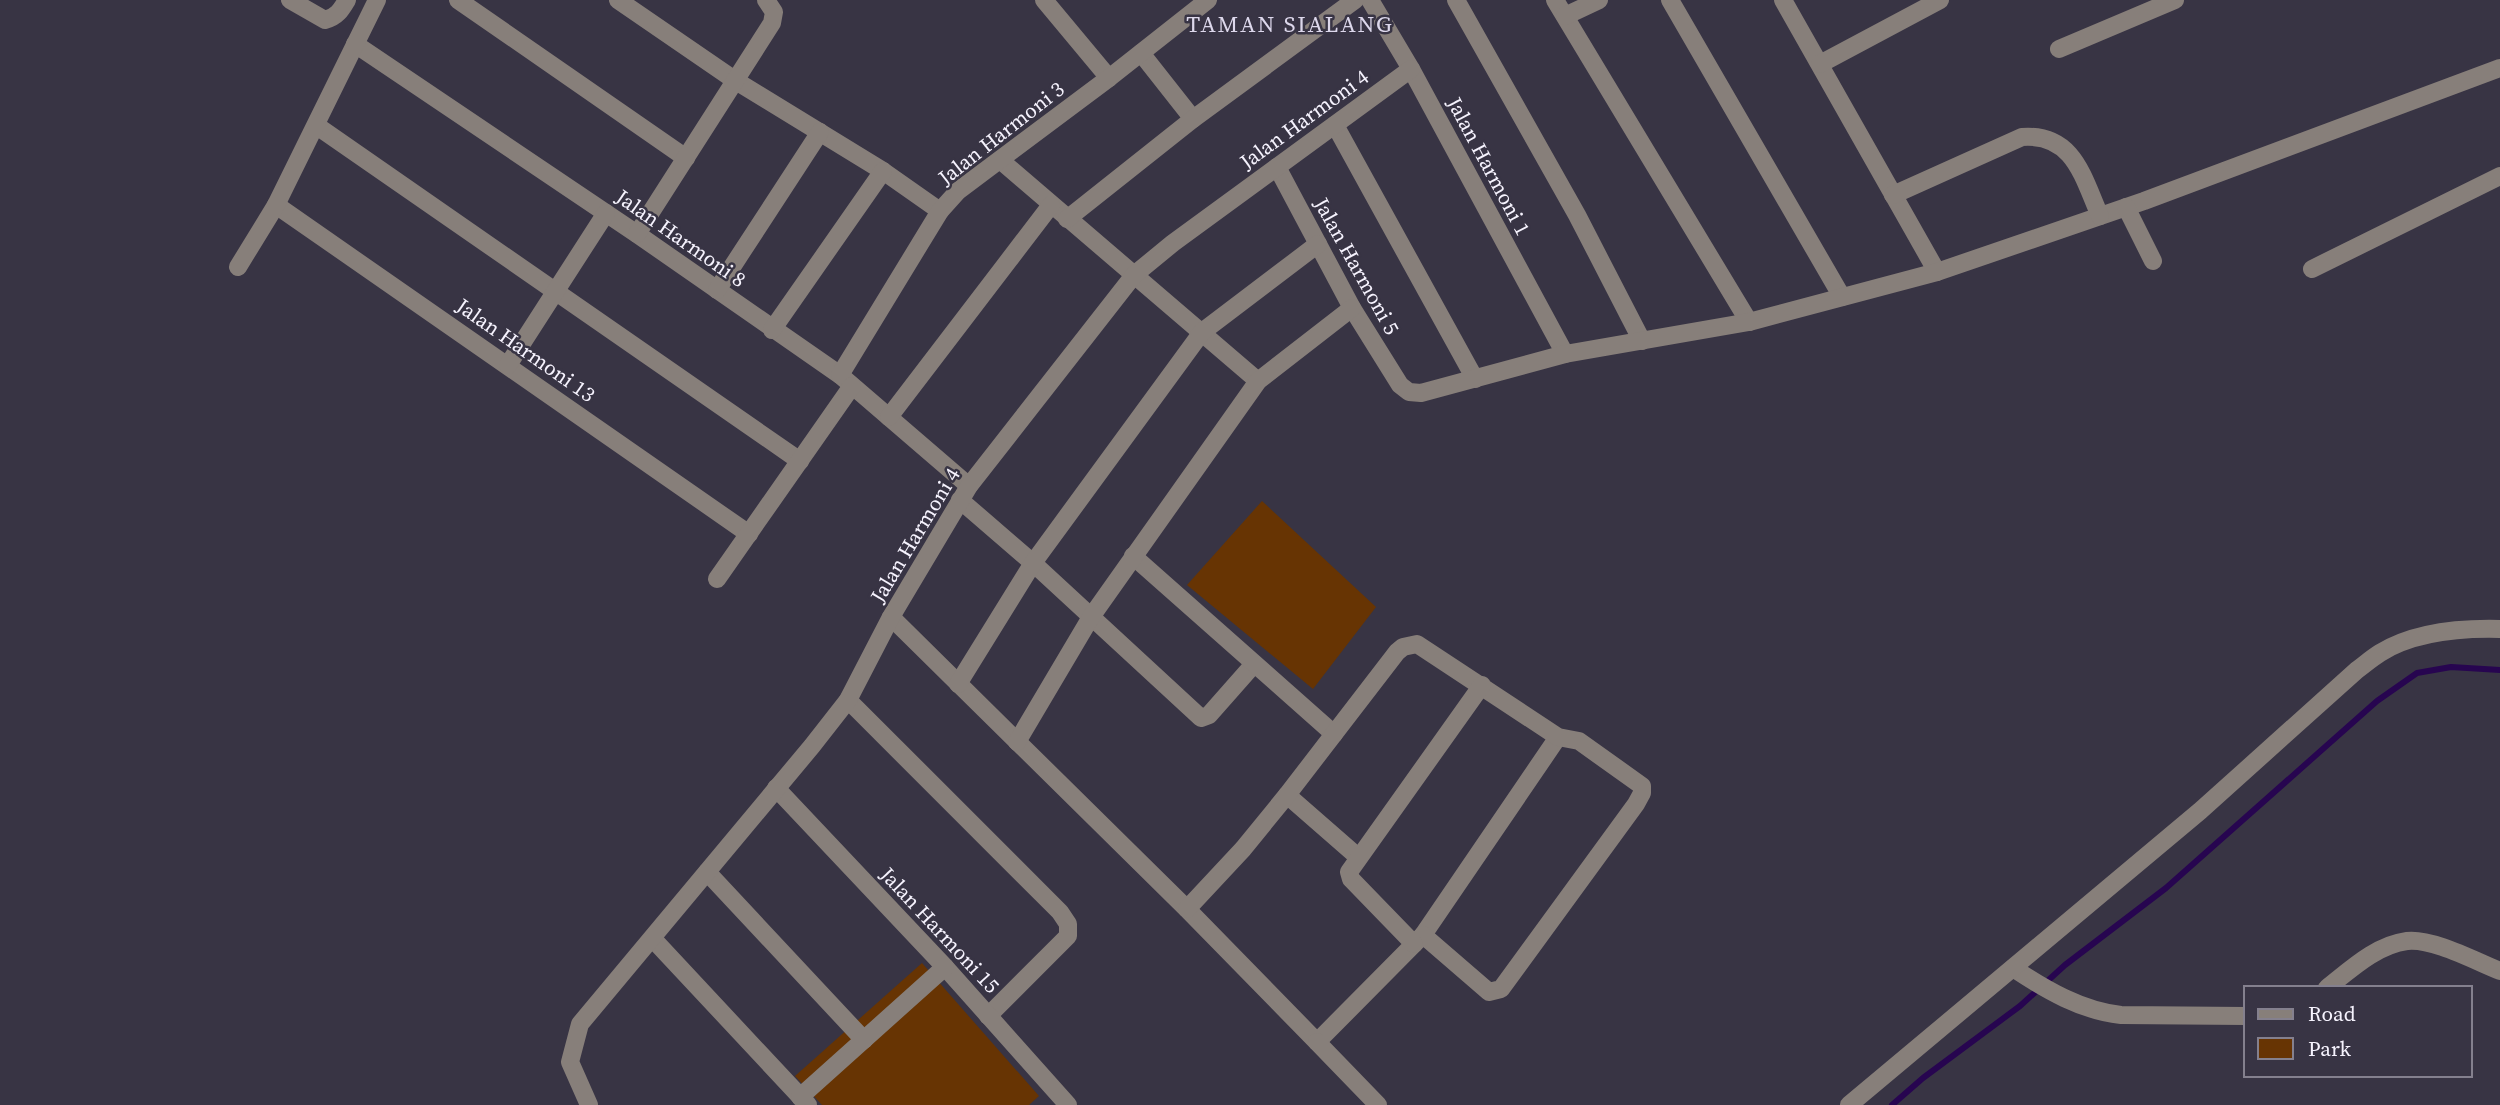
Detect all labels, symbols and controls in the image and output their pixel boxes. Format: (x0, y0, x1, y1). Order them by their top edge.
district label: TAMAN SIALANG (1186, 8, 1394, 40)
street label: Jalan Harmoni 4 (1233, 62, 1375, 176)
street label: Jalan Harmoni 3 (931, 75, 1070, 192)
street label: Jalan Harmoni 1 (1440, 91, 1538, 240)
street label: Jalan Harmoni 8 (609, 182, 752, 294)
street label: Jalan Harmoni 5 (1307, 191, 1407, 340)
street label: Jalan Harmoni 13 (450, 291, 601, 409)
street label: Jalan Harmoni 4 (863, 462, 967, 609)
street label: Jalan Harmoni 15 (873, 860, 1006, 1000)
legend (2244, 986, 2472, 1077)
text: Road (2308, 999, 2356, 1028)
text: Park (2308, 1034, 2352, 1063)

